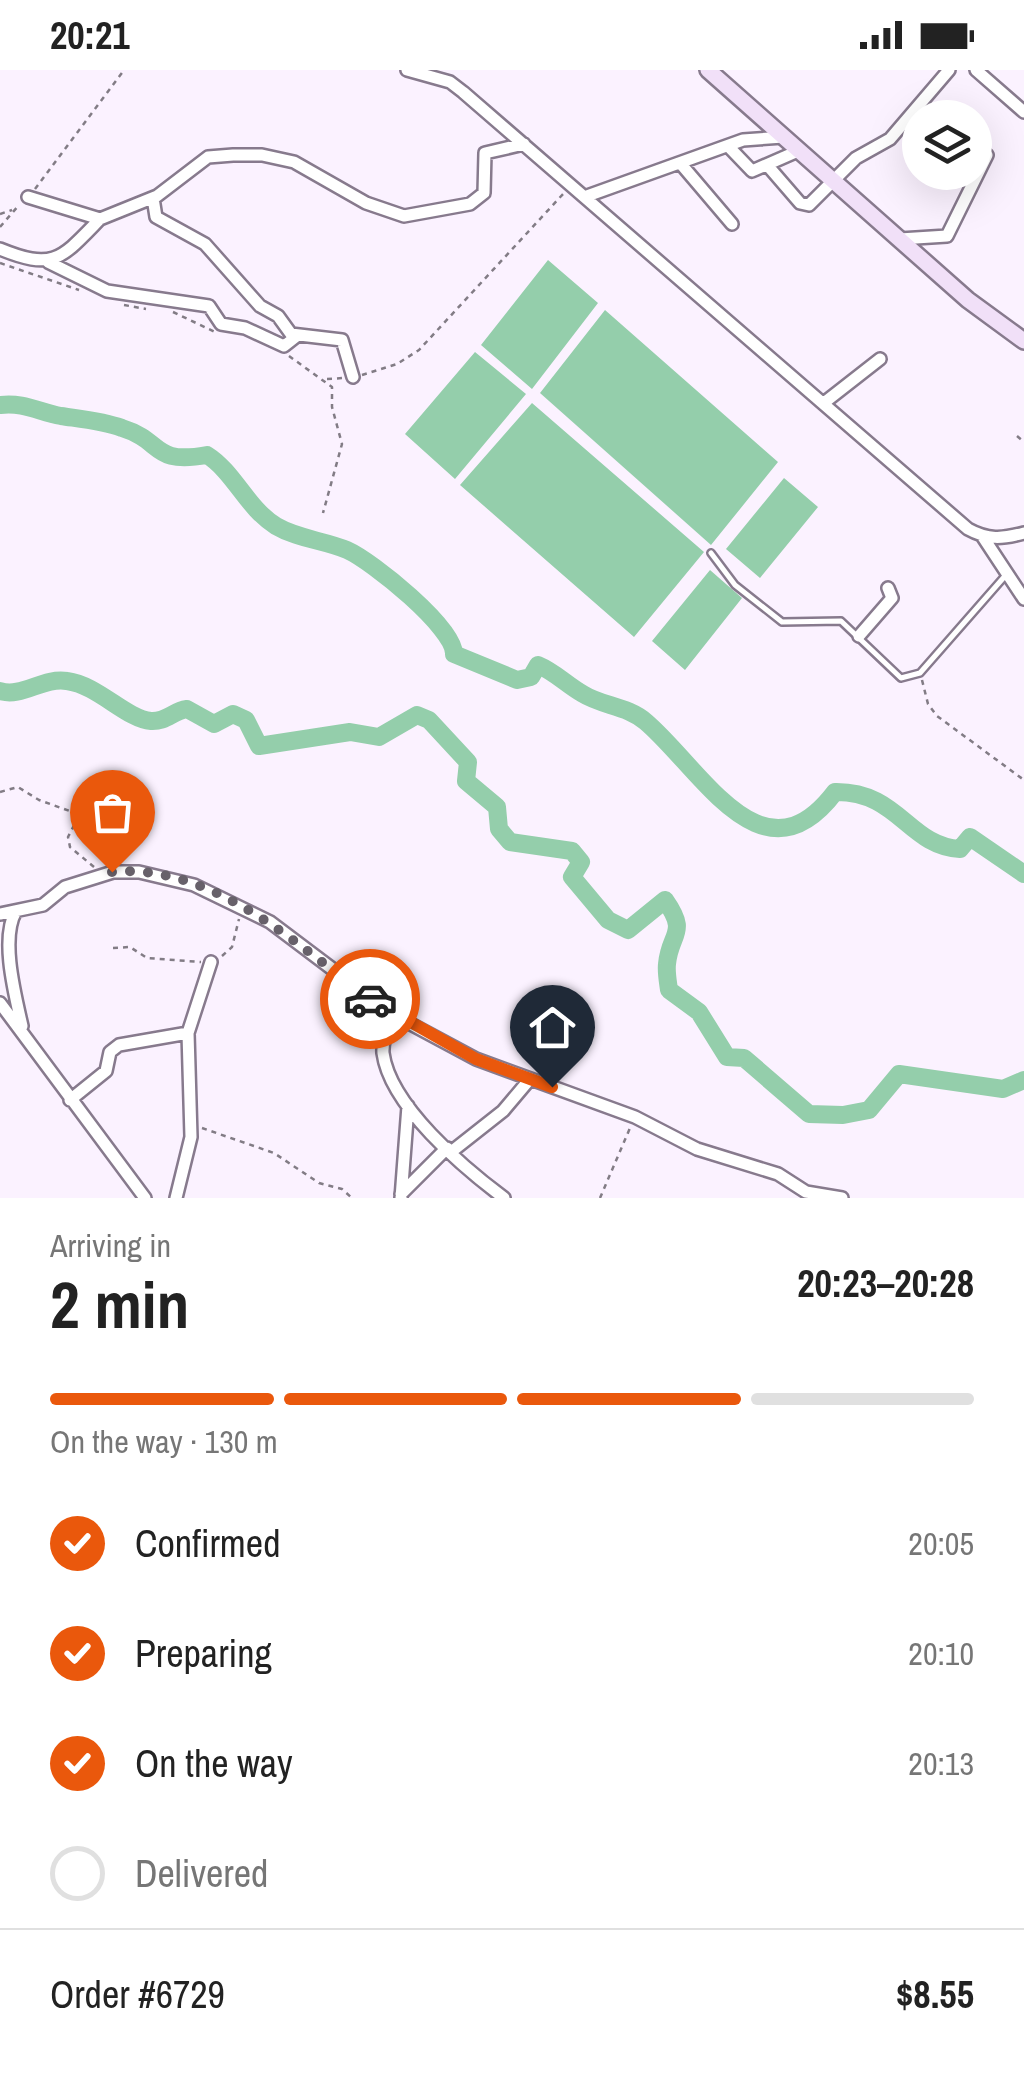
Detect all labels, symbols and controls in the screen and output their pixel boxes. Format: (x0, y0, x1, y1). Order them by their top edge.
text: 20:21 (50, 10, 130, 61)
map controls (902, 100, 992, 190)
button: layers (902, 100, 992, 190)
pin (70, 770, 155, 873)
icon: bag (85, 785, 140, 840)
courier (320, 949, 420, 1049)
icon: car (343, 972, 398, 1027)
pin (510, 985, 595, 1088)
icon: home (525, 1000, 580, 1055)
text: Arriving in (50, 1224, 171, 1267)
text: 20:23–20:28 (797, 1258, 974, 1309)
text: 2 min (50, 1261, 189, 1348)
text: On the way · 130 m (50, 1420, 278, 1463)
icon: check (50, 1516, 105, 1571)
text: Confirmed (135, 1518, 280, 1569)
text: 20:05 (908, 1522, 974, 1565)
icon: check (50, 1626, 105, 1681)
text: Preparing (135, 1628, 272, 1679)
text: 20:10 (908, 1632, 974, 1675)
icon: check (50, 1736, 105, 1791)
text: On the way (135, 1738, 293, 1789)
text: 20:13 (908, 1742, 974, 1785)
text: Delivered (135, 1848, 268, 1899)
text: Order #6729 (50, 1969, 225, 2020)
text: $8.55 (896, 1969, 974, 2020)

